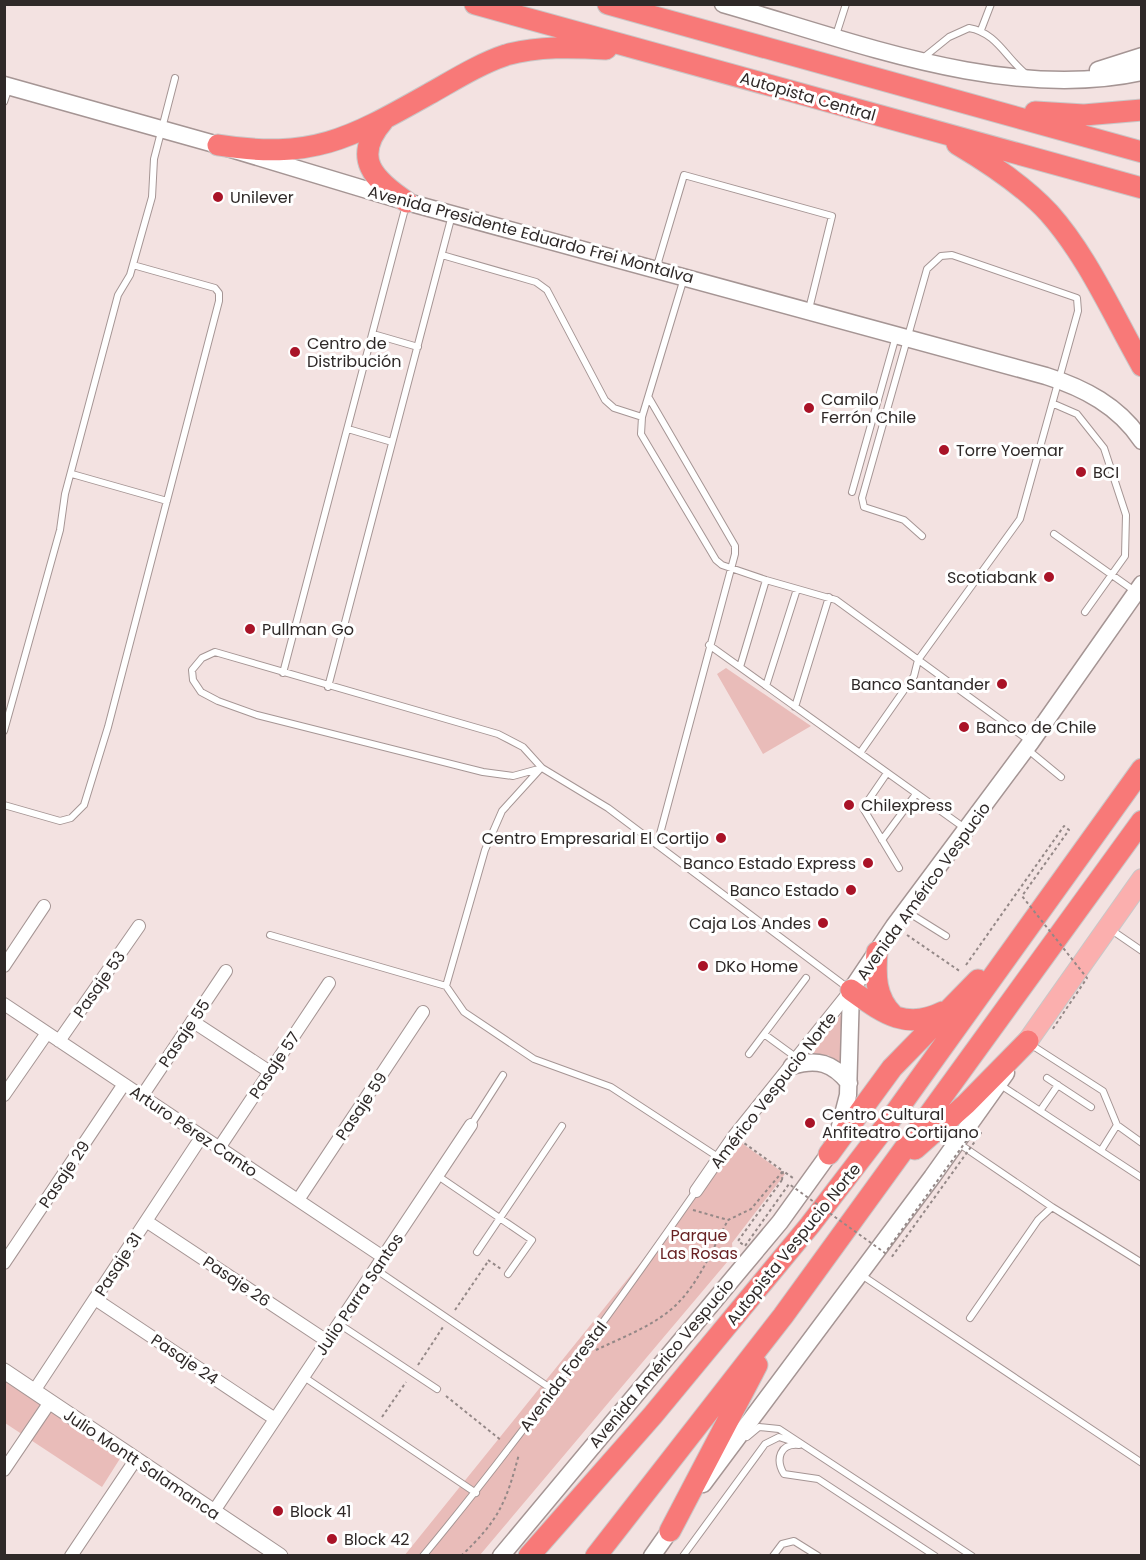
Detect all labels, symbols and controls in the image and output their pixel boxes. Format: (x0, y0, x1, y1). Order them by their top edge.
street label: Autopista Central (737, 66, 878, 127)
street label: Avenida Presidente Eduardo Frei Montalva (365, 180, 696, 289)
place label: Unilever (230, 186, 294, 209)
marker: Unilever (211, 190, 225, 204)
place label: Centro de Distribución (307, 332, 402, 373)
marker: Centro de Distribución (288, 345, 302, 359)
place label: Camilo Ferrón Chile (821, 388, 916, 429)
marker: Camilo Ferrón Chile (802, 401, 816, 415)
place label: Torre Yoemar (956, 439, 1064, 462)
marker: Torre Yoemar (937, 443, 951, 457)
place label: BCI (1093, 461, 1119, 484)
marker: BCI (1074, 465, 1088, 479)
place label: Scotiabank (947, 566, 1038, 589)
marker: Scotiabank (1042, 570, 1056, 584)
place label: Pullman Go (262, 618, 354, 641)
marker: Pullman Go (243, 622, 257, 636)
place label: Banco Santander (851, 673, 990, 696)
marker: Banco Santander (995, 677, 1009, 691)
place label: Banco de Chile (976, 716, 1097, 739)
marker: Banco de Chile (957, 720, 971, 734)
place label: Chilexpress (861, 794, 952, 817)
marker: Chilexpress (842, 798, 856, 812)
street label: Avenida Américo Vespucio (851, 798, 996, 985)
place label: Centro Empresarial El Cortijo (482, 827, 709, 850)
marker: Centro Empresarial El Cortijo (714, 831, 728, 845)
place label: Banco Estado Express (683, 852, 856, 875)
marker: Banco Estado Express (861, 856, 875, 870)
place label: Banco Estado (730, 879, 839, 902)
marker: Banco Estado (844, 883, 858, 897)
place label: Caja Los Andes (689, 912, 811, 935)
marker: Caja Los Andes (816, 916, 830, 930)
street label: Pasaje 53 (68, 946, 131, 1022)
place label: DKo Home (715, 955, 798, 978)
marker: DKo Home (696, 959, 710, 973)
street label: Pasaje 55 (153, 995, 216, 1072)
street label: Américo Vespucio Norte (705, 1007, 842, 1173)
street label: Pasaje 57 (244, 1027, 305, 1103)
street label: Pasaje 59 (330, 1068, 393, 1145)
street label: Arturo Pérez Canto (125, 1080, 262, 1183)
place label: Centro Cultural Anfiteatro Cortijano (822, 1103, 979, 1144)
marker: Centro Cultural Anfiteatro Cortijano (803, 1116, 817, 1130)
street label: Pasaje 29 (33, 1136, 95, 1213)
street label: Autopista Vespucio Norte (721, 1158, 866, 1330)
park label: Parque Las Rosas (660, 1224, 738, 1265)
street label: Pasaje 31 (89, 1228, 148, 1301)
street label: Julio Parra Santos (310, 1229, 409, 1360)
street label: Pasaje 26 (198, 1250, 275, 1312)
street label: Avenida Américo Vespucio (583, 1274, 739, 1453)
street label: Avenida Forestal (514, 1316, 613, 1436)
street label: Pasaje 24 (147, 1328, 223, 1390)
street label: Julio Montt Salamanca (59, 1403, 225, 1525)
place label: Block 41 (290, 1500, 351, 1523)
marker: Block 41 (271, 1504, 285, 1518)
place label: Block 42 (344, 1528, 409, 1551)
marker: Block 42 (325, 1532, 339, 1546)

